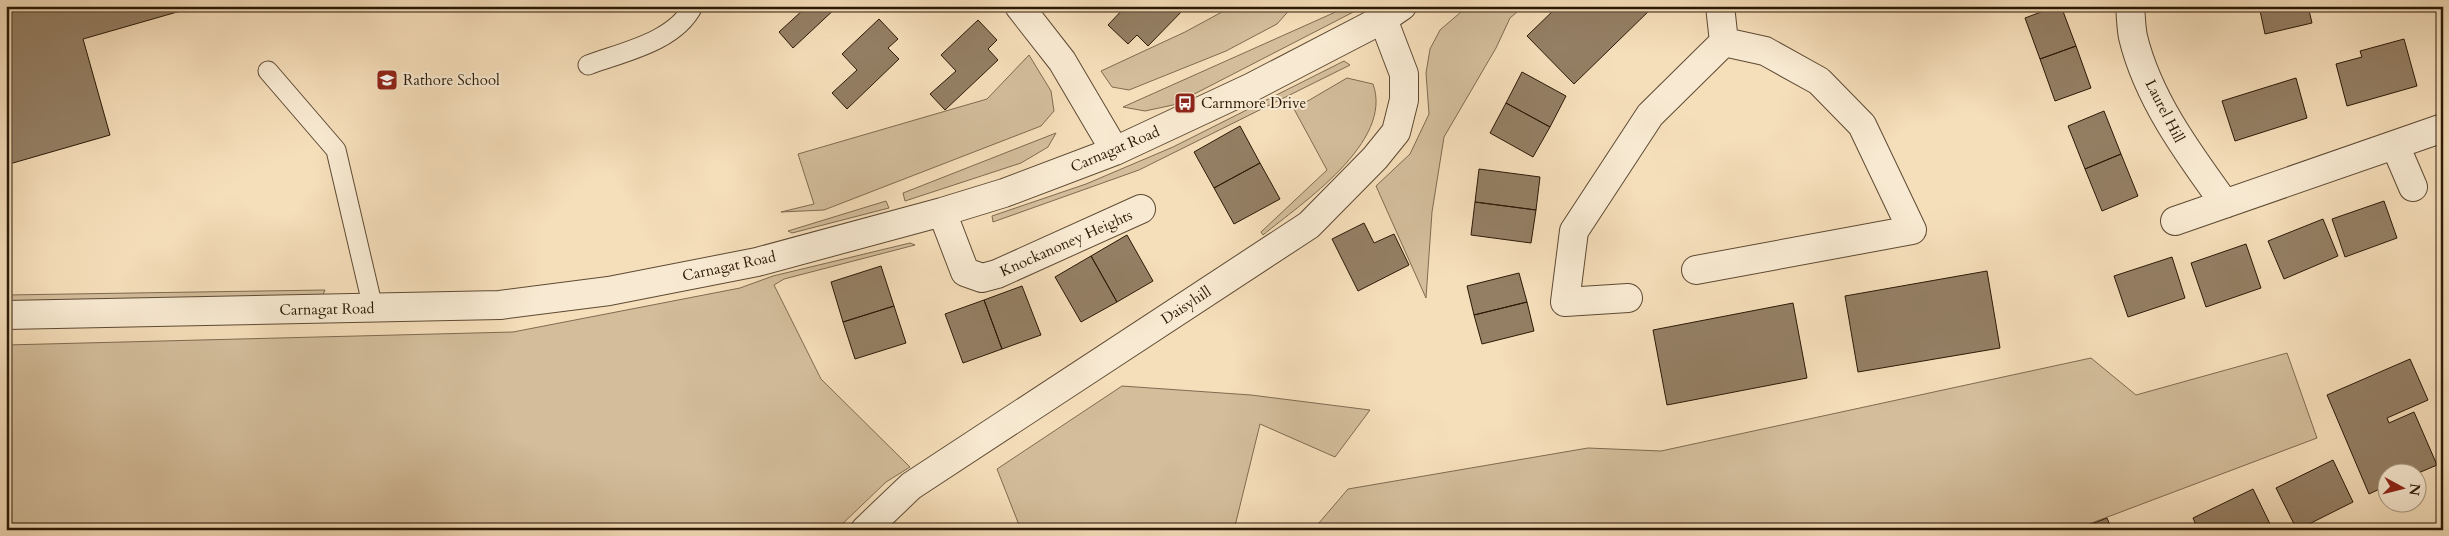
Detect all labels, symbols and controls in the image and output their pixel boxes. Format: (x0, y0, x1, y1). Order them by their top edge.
school or university icon: Rathore School (375, 68, 399, 92)
place label: Rathore School (403, 70, 500, 90)
street label: Laurel Hill (2141, 76, 2189, 146)
bus stop icon: Carnmore Drive (1173, 91, 1197, 115)
place label: Carnmore Drive (1201, 93, 1307, 113)
street label: Carnagat Road (1067, 121, 1163, 177)
street label: Knockanoney Heights (997, 205, 1135, 281)
street label: Carnagat Road (680, 246, 778, 286)
street label: Daisyhill (1157, 281, 1215, 329)
street label: Carnagat Road (279, 298, 375, 320)
north arrow (2376, 464, 2426, 514)
text: N (2404, 482, 2425, 497)

